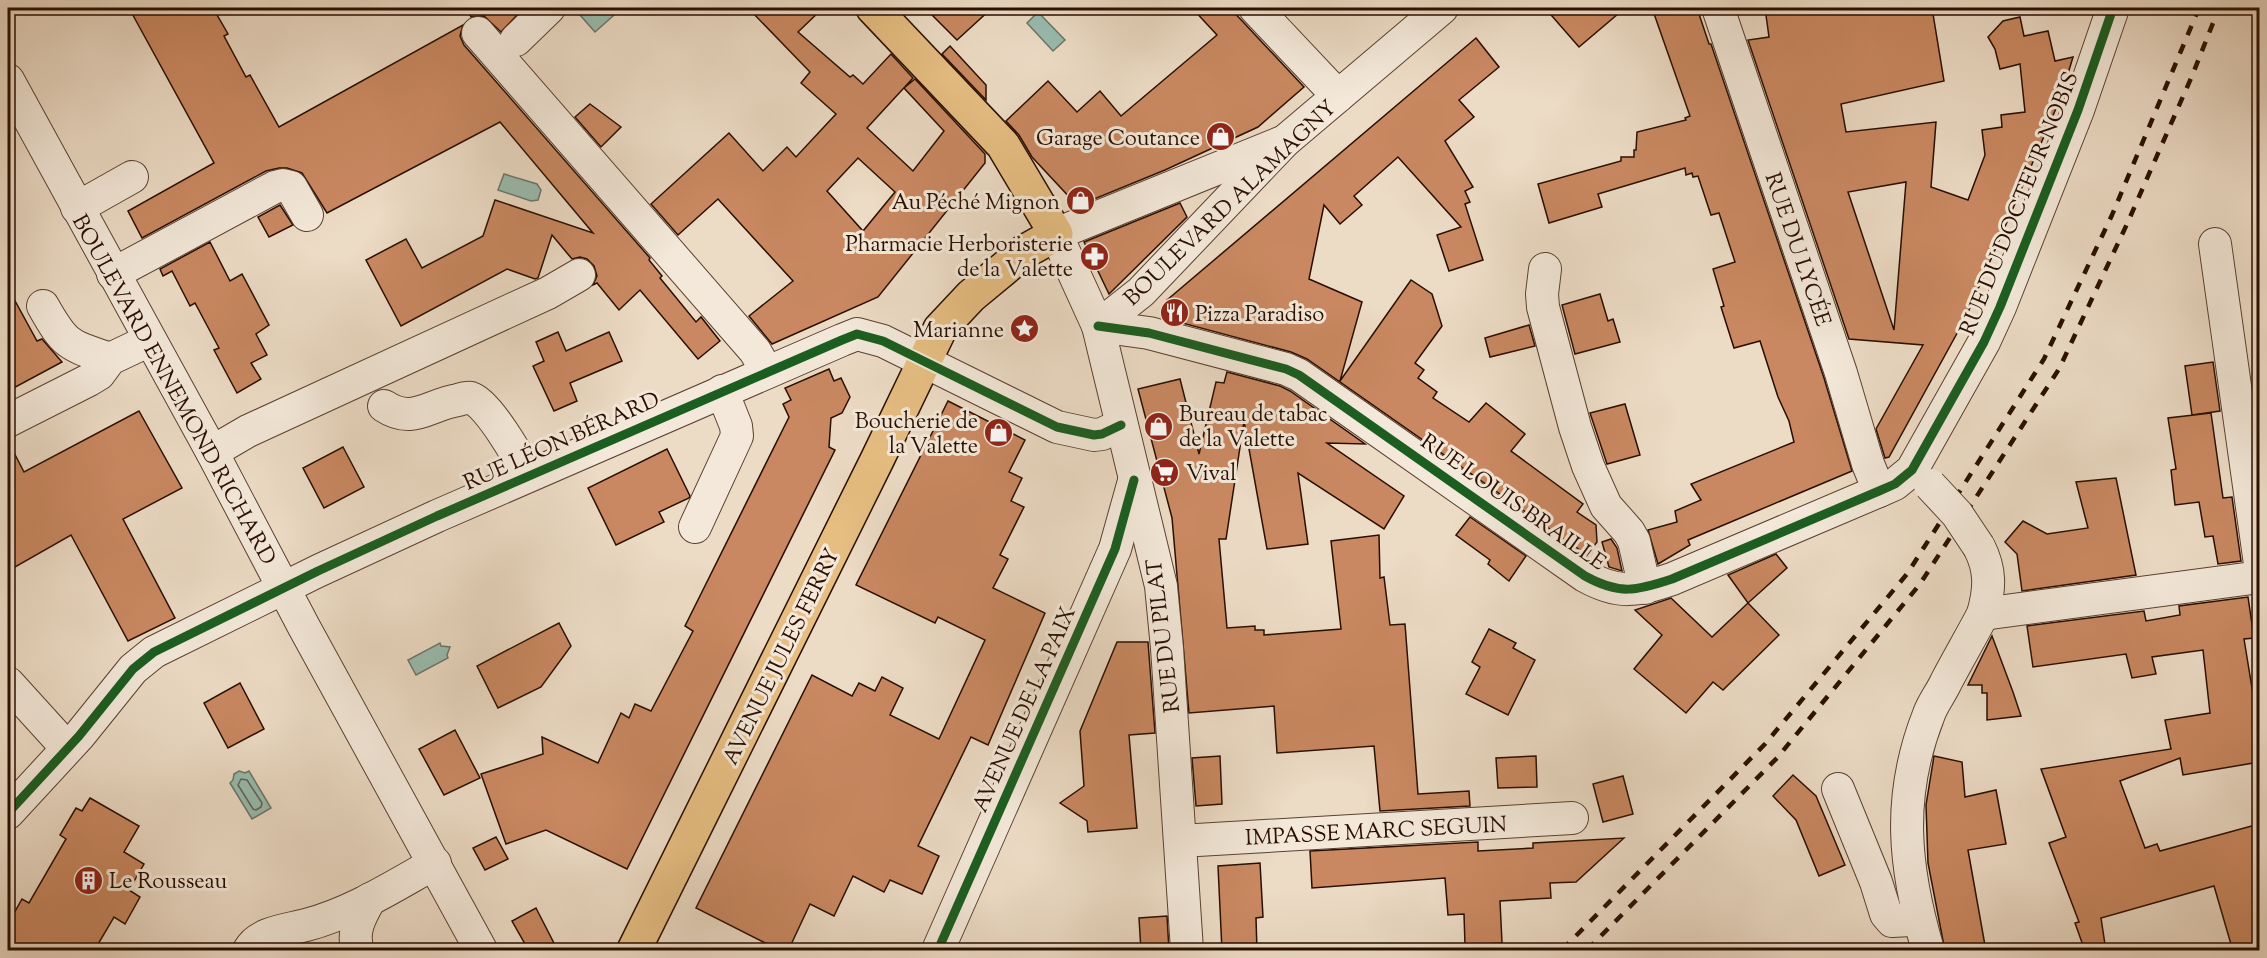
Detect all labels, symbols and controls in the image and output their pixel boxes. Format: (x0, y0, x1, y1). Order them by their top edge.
street label: RUE DU DOCTEUR NOBIS (1953, 67, 2088, 341)
street label: BOULEVARD ALAMAGNY (1118, 94, 1345, 315)
shop icon: Garage Coutance (1205, 121, 1237, 153)
place label: Garage Coutance (1036, 124, 1200, 156)
street label: RUE DU LYCÉE (1755, 168, 1838, 331)
shop icon: Au Péché Mignon (1065, 185, 1097, 217)
place label: Au Péché Mignon (891, 188, 1060, 220)
street label: BOULEVARD ENNEMOND RICHARD (62, 209, 282, 572)
place label: Pharmacie Herboristerie de la Valette (845, 230, 1073, 287)
pharmacy icon: Pharmacie Herboristerie de la Valette (1078, 240, 1110, 272)
restaurant icon: Pizza Paradiso (1158, 297, 1190, 329)
place label: Pizza Paradiso (1195, 300, 1324, 332)
place icon: Marianne (1009, 313, 1041, 345)
place label: Marianne (913, 316, 1004, 348)
street label: RUE LÉON BÉRARD (459, 384, 665, 500)
place label: Bureau de tabac de la Valette (1179, 400, 1328, 457)
place label: Boucherie de la Valette (855, 407, 978, 464)
shop icon: Bureau de tabac de la Valette (1142, 410, 1174, 442)
shop icon: Boucherie de la Valette (983, 417, 1015, 449)
street label: RUE LOUIS BRAILLE (1413, 427, 1612, 580)
supermarket icon: Vival (1149, 456, 1181, 488)
place label: Vival (1186, 459, 1236, 491)
street label: AVENUE JULES FERRY (716, 543, 849, 771)
street label: RUE DU PILAT (1140, 556, 1190, 714)
street label: AVENUE DE LA PAIX (966, 602, 1086, 818)
street label: IMPASSE MARC SEGUIN (1244, 810, 1508, 856)
building icon: Le Rousseau (72, 864, 104, 896)
place label: Le Rousseau (109, 867, 227, 899)

